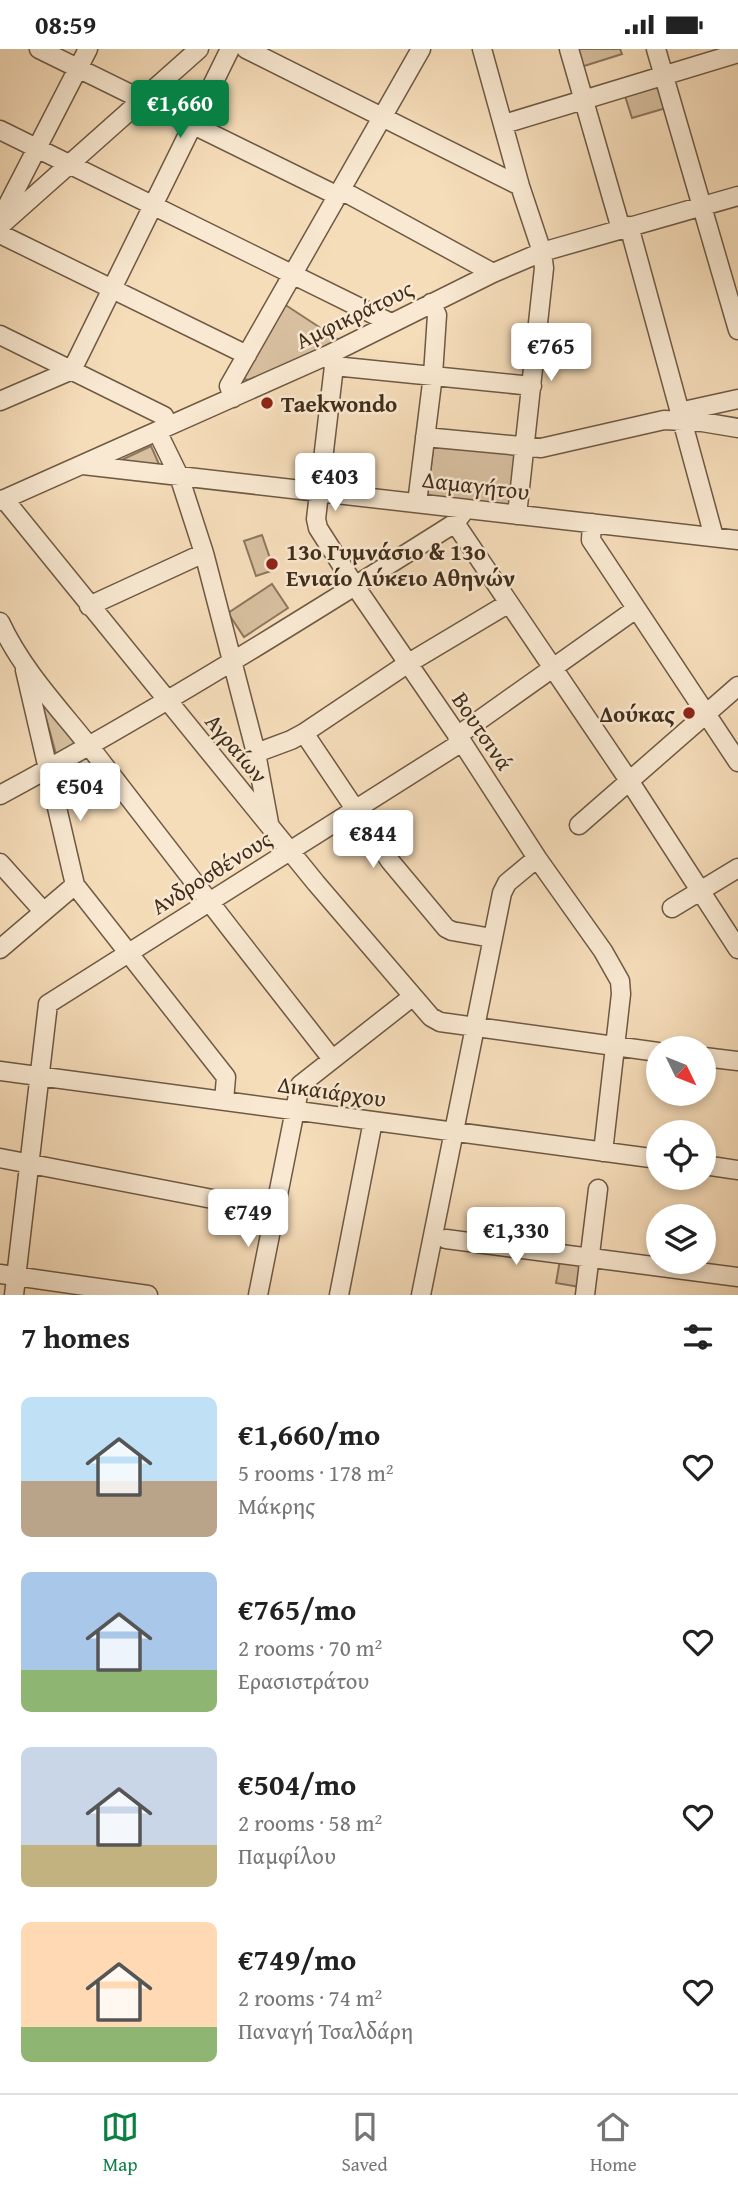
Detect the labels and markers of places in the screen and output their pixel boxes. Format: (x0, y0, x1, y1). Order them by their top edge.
pin: €1,660 (123, 81, 237, 140)
pin: €765 (510, 323, 592, 383)
place label: Taekwondo (281, 387, 397, 420)
marker: Taekwondo (259, 395, 275, 411)
pin: €403 (294, 454, 376, 513)
place label: 13ο Γυμνάσιο & 13ο Ενιαίο Λύκειο Αθηνών (286, 535, 515, 594)
marker: 13ο Γυμνάσιο & 13ο Ενιαίο Λύκειο Αθηνών (264, 556, 280, 572)
place label: Δούκας (599, 697, 675, 730)
marker: Δούκας (681, 705, 697, 721)
pin: €504 (39, 763, 121, 823)
pin: €844 (332, 811, 414, 870)
pin: €749 (207, 1189, 289, 1249)
pin: €1,330 (459, 1207, 573, 1267)

